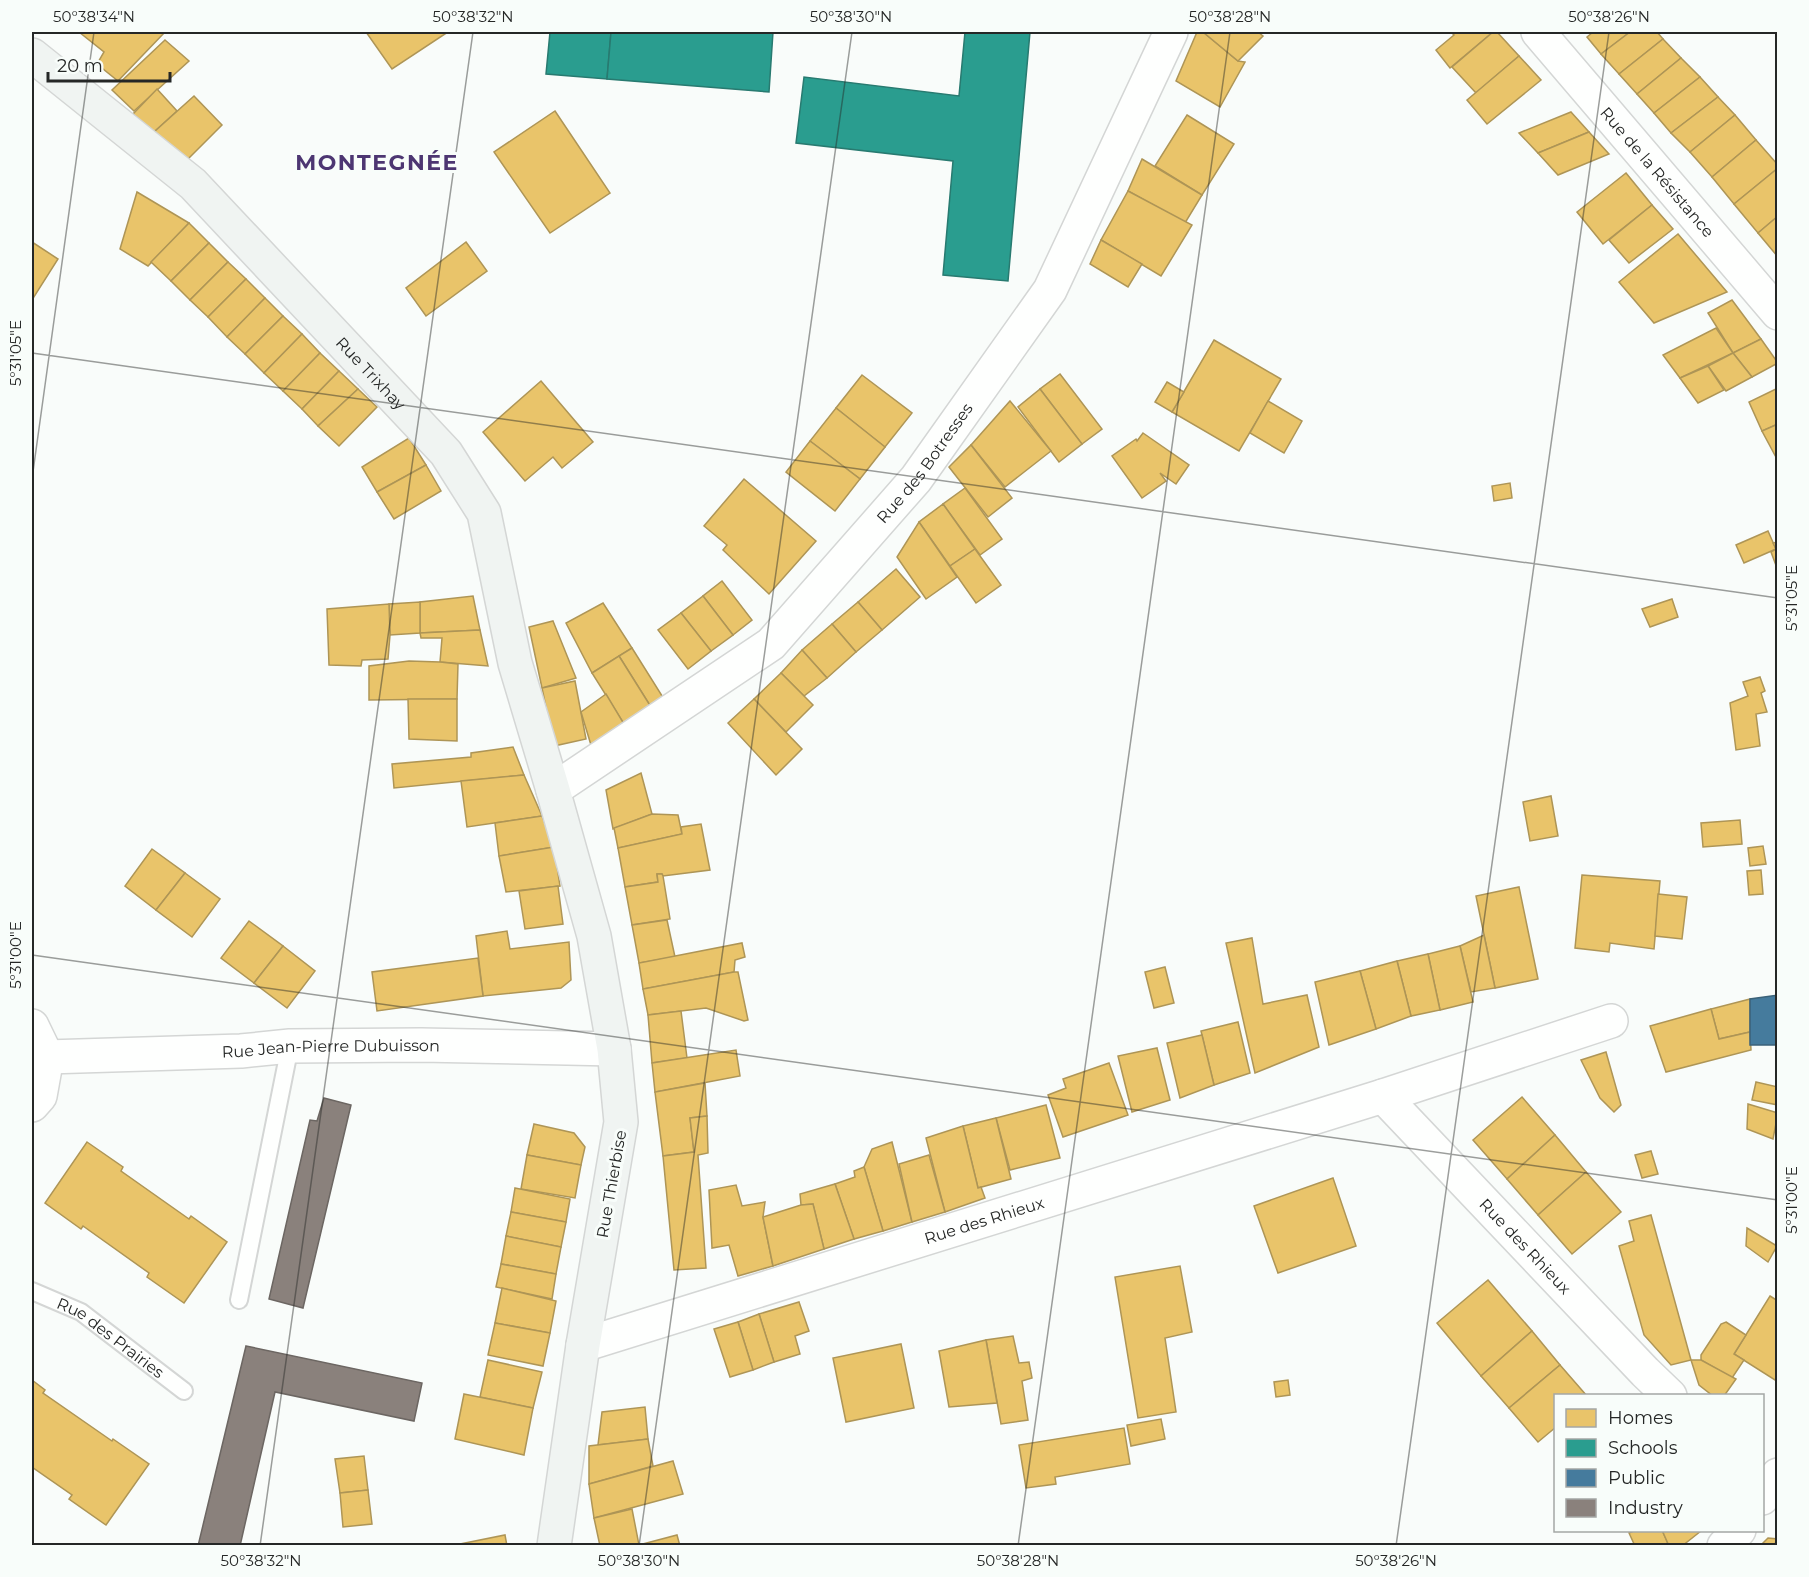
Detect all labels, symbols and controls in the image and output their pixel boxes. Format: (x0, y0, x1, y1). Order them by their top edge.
text: 50°38'34"N (53, 7, 135, 26)
text: 50°38'32"N (432, 7, 514, 26)
text: 50°38'30"N (810, 7, 892, 26)
text: 50°38'28"N (1189, 7, 1271, 26)
text: 50°38'26"N (1568, 7, 1650, 26)
scale bar (48, 45, 170, 83)
text: 20 m (57, 55, 103, 77)
street label: Rue de la Résistance (1596, 103, 1718, 241)
district label: MONTEGNÉE (295, 149, 459, 176)
text: 5°31'05"E (6, 320, 25, 386)
street label: Rue Trixhay (332, 333, 410, 414)
street label: Rue des Botresses (873, 399, 977, 527)
text: 5°31'05"E (1782, 565, 1801, 631)
text: 5°31'00"E (6, 921, 25, 989)
street label: Rue Jean-Pierre Dubuisson (221, 1036, 440, 1062)
street label: Rue Thierbise (593, 1129, 630, 1239)
text: 5°31'00"E (1782, 1166, 1801, 1234)
street label: Rue des Rhieux (922, 1193, 1047, 1248)
street label: Rue des Rhieux (1475, 1195, 1575, 1298)
street label: Rue des Prairies (54, 1294, 168, 1382)
legend (1554, 1394, 1764, 1532)
text: Homes (1608, 1407, 1673, 1429)
text: Schools (1608, 1437, 1678, 1459)
text: Public (1608, 1467, 1665, 1489)
text: Industry (1608, 1497, 1683, 1519)
text: 50°38'32"N (220, 1551, 302, 1570)
text: 50°38'30"N (598, 1551, 680, 1570)
text: 50°38'28"N (977, 1551, 1059, 1570)
text: 50°38'26"N (1355, 1551, 1437, 1570)

